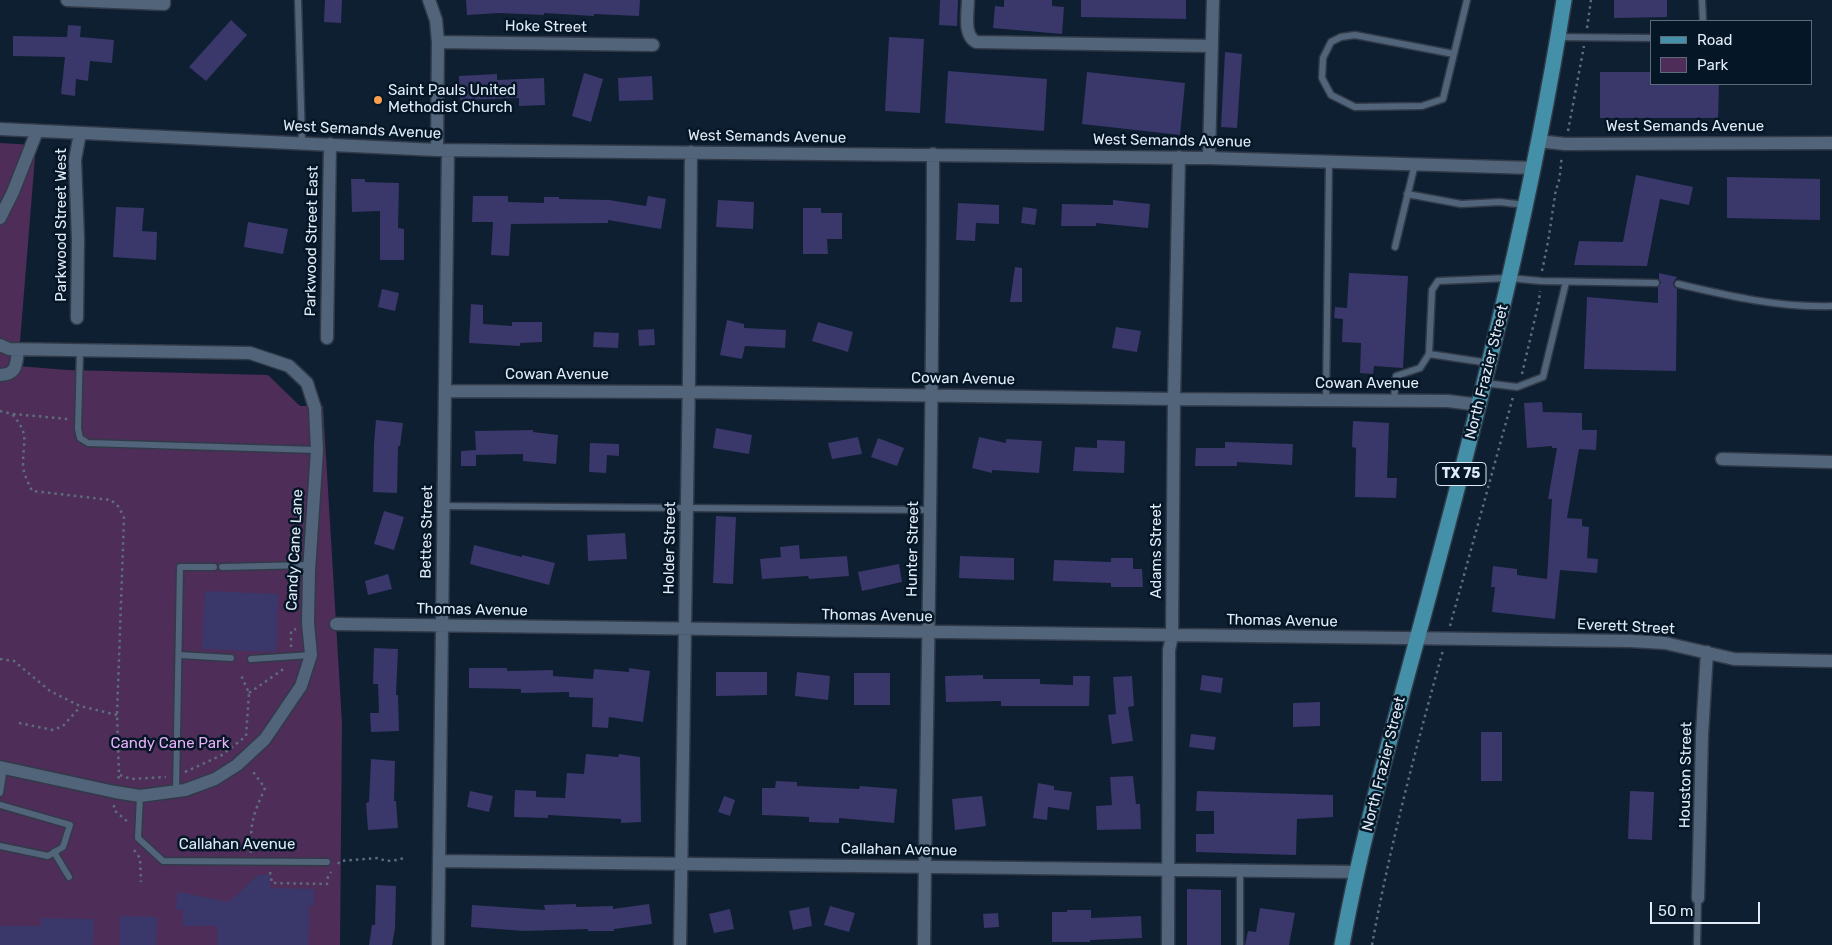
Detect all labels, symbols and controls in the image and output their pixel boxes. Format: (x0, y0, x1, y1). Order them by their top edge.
street label: Hoke Street (505, 17, 587, 37)
legend (1650, 20, 1812, 85)
text: Road (1697, 31, 1733, 49)
text: Park (1697, 56, 1728, 74)
place label: Saint Pauls United Methodist Church (388, 82, 516, 117)
marker: Saint Pauls United Methodist Church (372, 94, 384, 106)
street label: West Semands Avenue (282, 117, 442, 143)
street label: West Semands Avenue (1606, 118, 1764, 136)
street label: West Semands Avenue (688, 127, 846, 147)
street label: West Semands Avenue (1093, 131, 1251, 151)
street label: Parkwood Street West (53, 148, 71, 302)
street label: Parkwood Street East (302, 165, 322, 317)
street label: North Frazier Street (1462, 303, 1512, 441)
street label: Cowan Avenue (505, 366, 609, 384)
street label: Cowan Avenue (911, 369, 1015, 389)
street label: Cowan Avenue (1315, 375, 1419, 393)
road number: TX 75 (1436, 462, 1486, 486)
street label: Bettes Street (417, 485, 437, 579)
street label: Candy Cane Lane (283, 489, 307, 611)
street label: Holder Street (660, 501, 680, 595)
street label: Hunter Street (903, 501, 923, 597)
street label: Adams Street (1148, 503, 1166, 599)
street label: Thomas Avenue (416, 600, 528, 620)
street label: Thomas Avenue (821, 606, 933, 626)
street label: Thomas Avenue (1226, 611, 1338, 631)
street label: Everett Street (1577, 615, 1675, 639)
street label: North Frazier Street (1359, 695, 1409, 833)
street label: Houston Street (1676, 722, 1696, 828)
park label: Candy Cane Park (111, 735, 229, 753)
street label: Callahan Avenue (179, 836, 295, 854)
street label: Callahan Avenue (841, 840, 957, 860)
scale bar (1652, 892, 1762, 924)
text: 50 m (1658, 902, 1693, 920)

